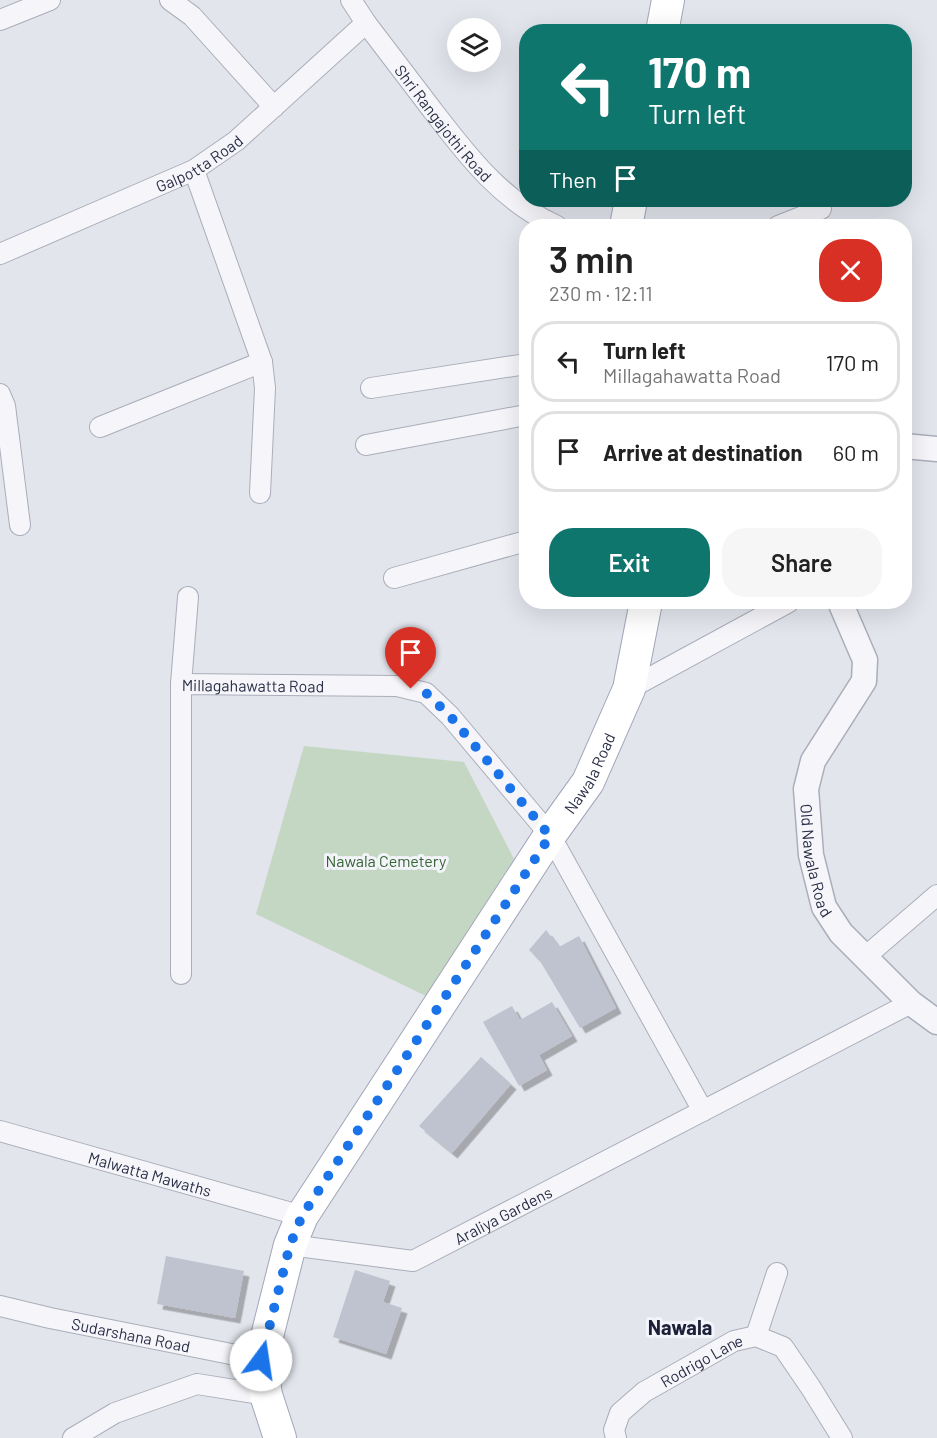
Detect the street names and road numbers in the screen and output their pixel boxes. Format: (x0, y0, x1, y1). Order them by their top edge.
street label: Shri Rangajothi Road (391, 61, 496, 185)
street label: Galpotta Road (153, 130, 246, 195)
street label: Millagahawatta Road (182, 675, 324, 695)
street label: Nawala Road (559, 730, 618, 817)
street label: Old Nawala Road (798, 803, 837, 920)
street label: Malwatta Mawaths (86, 1147, 214, 1200)
street label: Araliya Gardens (451, 1181, 555, 1248)
street label: Sudarshana Road (70, 1313, 192, 1355)
street label: Rodrigo Lane (657, 1330, 744, 1390)

